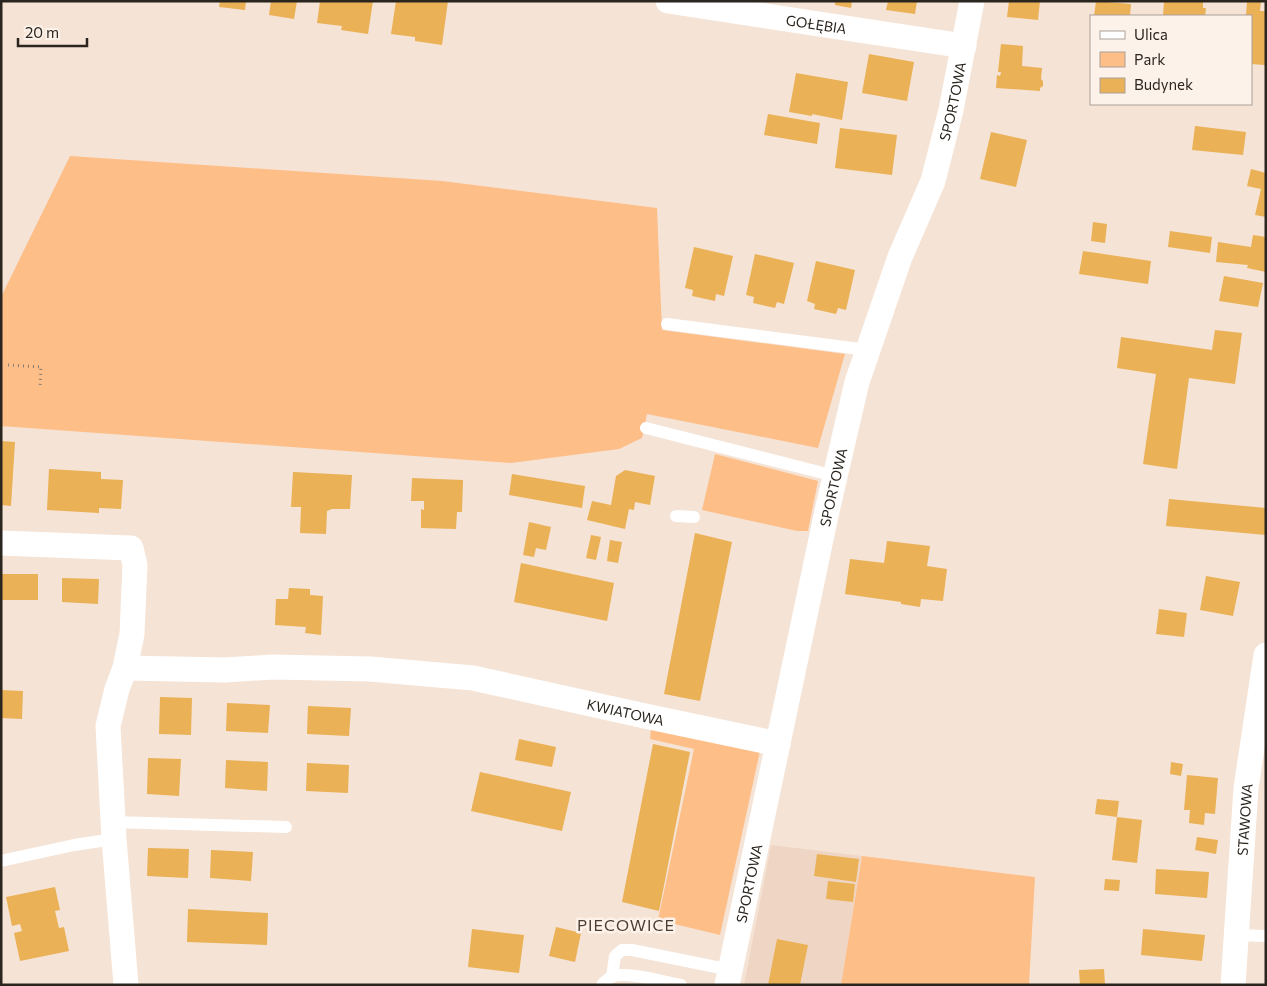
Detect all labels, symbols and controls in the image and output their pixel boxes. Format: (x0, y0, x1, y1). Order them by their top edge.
street label: GOŁĘBIA (785, 11, 848, 37)
scale bar (18, 15, 86, 47)
legend (1090, 15, 1252, 105)
text: 20 m (25, 23, 59, 41)
text: Ulica (1134, 25, 1168, 43)
text: Park (1134, 50, 1165, 68)
street label: SPORTOWA (935, 60, 969, 142)
text: Budynek (1134, 75, 1193, 93)
street label: SPORTOWA (815, 446, 850, 528)
street label: KWIATOWA (585, 695, 666, 728)
street label: STAWOWA (1233, 782, 1255, 856)
street label: SPORTOWA (732, 842, 765, 924)
district label: PIECOWICE (577, 915, 675, 934)

